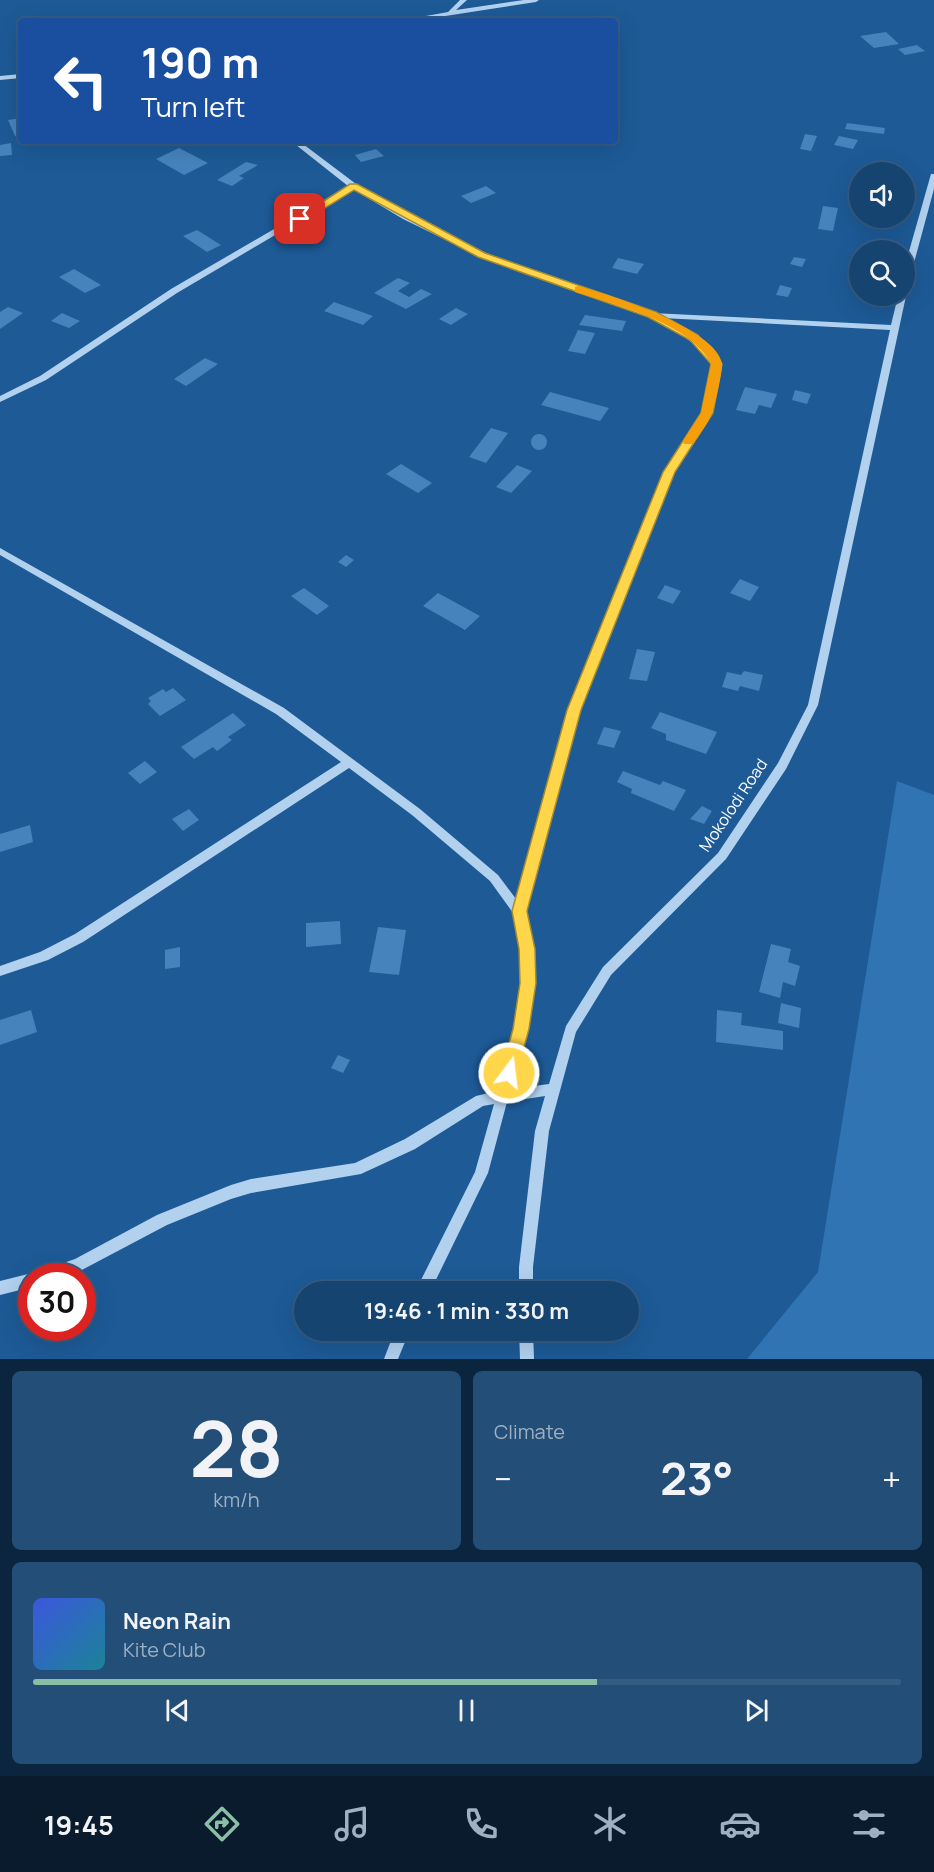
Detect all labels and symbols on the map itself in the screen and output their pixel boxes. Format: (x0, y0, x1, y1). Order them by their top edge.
pin (274, 193, 325, 244)
street label: Mokolodi Road (694, 754, 772, 856)
position arrow (477, 1041, 541, 1105)
speed limit sign: 30 (18, 1263, 96, 1341)

